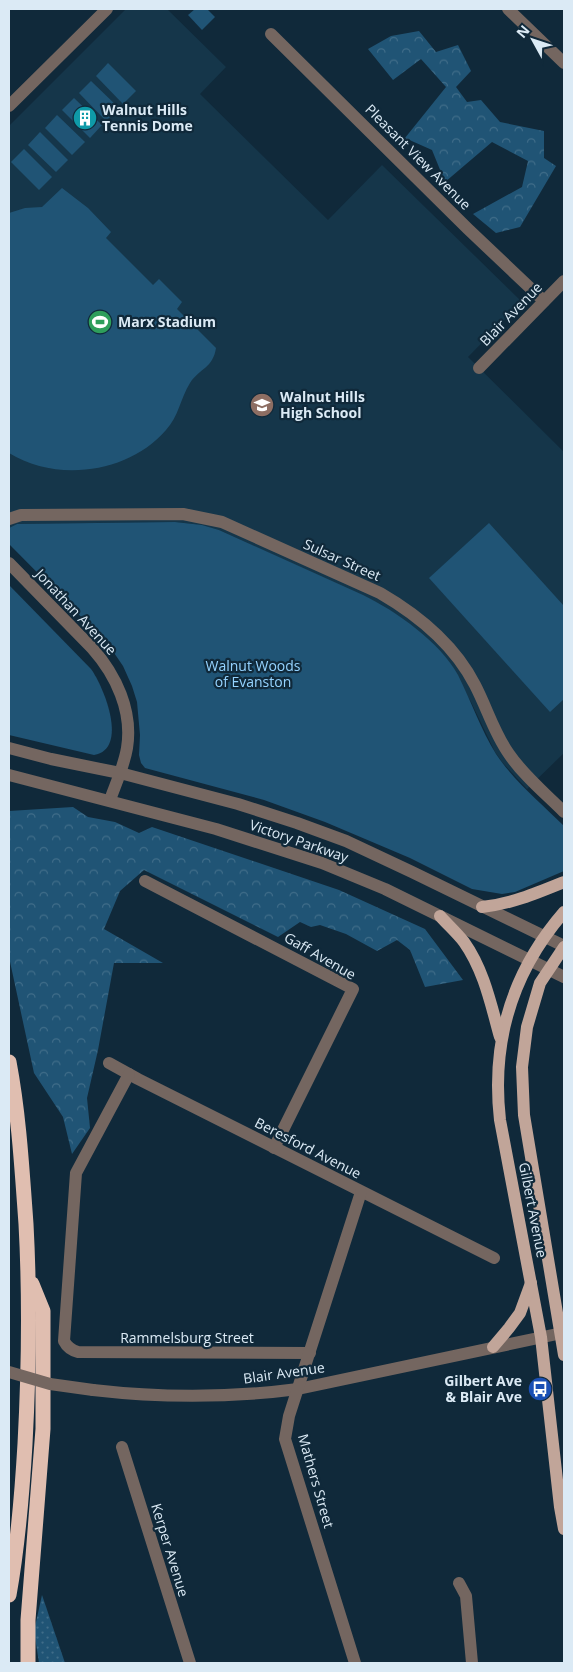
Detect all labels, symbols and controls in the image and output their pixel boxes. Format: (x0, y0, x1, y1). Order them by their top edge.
north arrow (508, 15, 558, 65)
text: N (512, 21, 534, 42)
place label: Walnut Hills Tennis Dome (102, 100, 193, 135)
street label: Pleasant View Avenue (361, 100, 475, 214)
building icon: Walnut Hills Tennis Dome (72, 105, 98, 131)
street label: Blair Avenue (475, 277, 546, 350)
sports icon: Marx Stadium (87, 309, 113, 335)
place label: Marx Stadium (118, 312, 216, 331)
place label: Walnut Hills High School (280, 387, 365, 422)
school or university icon: Walnut Hills High School (249, 392, 275, 418)
street label: Sulsar Street (301, 534, 384, 585)
street label: Jonathan Avenue (30, 563, 121, 659)
park label: Walnut Woods of Evanston (205, 656, 301, 691)
street label: Victory Parkway (247, 815, 352, 867)
street label: Gaff Avenue (281, 927, 360, 984)
street label: Beresford Avenue (252, 1113, 365, 1183)
street label: Gilbert Avenue (515, 1161, 552, 1259)
street label: Rammelsburg Street (120, 1328, 254, 1347)
street label: Blair Avenue (242, 1357, 326, 1388)
place label: Gilbert Ave & Blair Ave (444, 1371, 522, 1406)
bus stop icon: Gilbert Ave & Blair Ave (527, 1376, 553, 1402)
street label: Mathers Street (294, 1432, 339, 1530)
street label: Kerper Avenue (147, 1501, 194, 1599)

